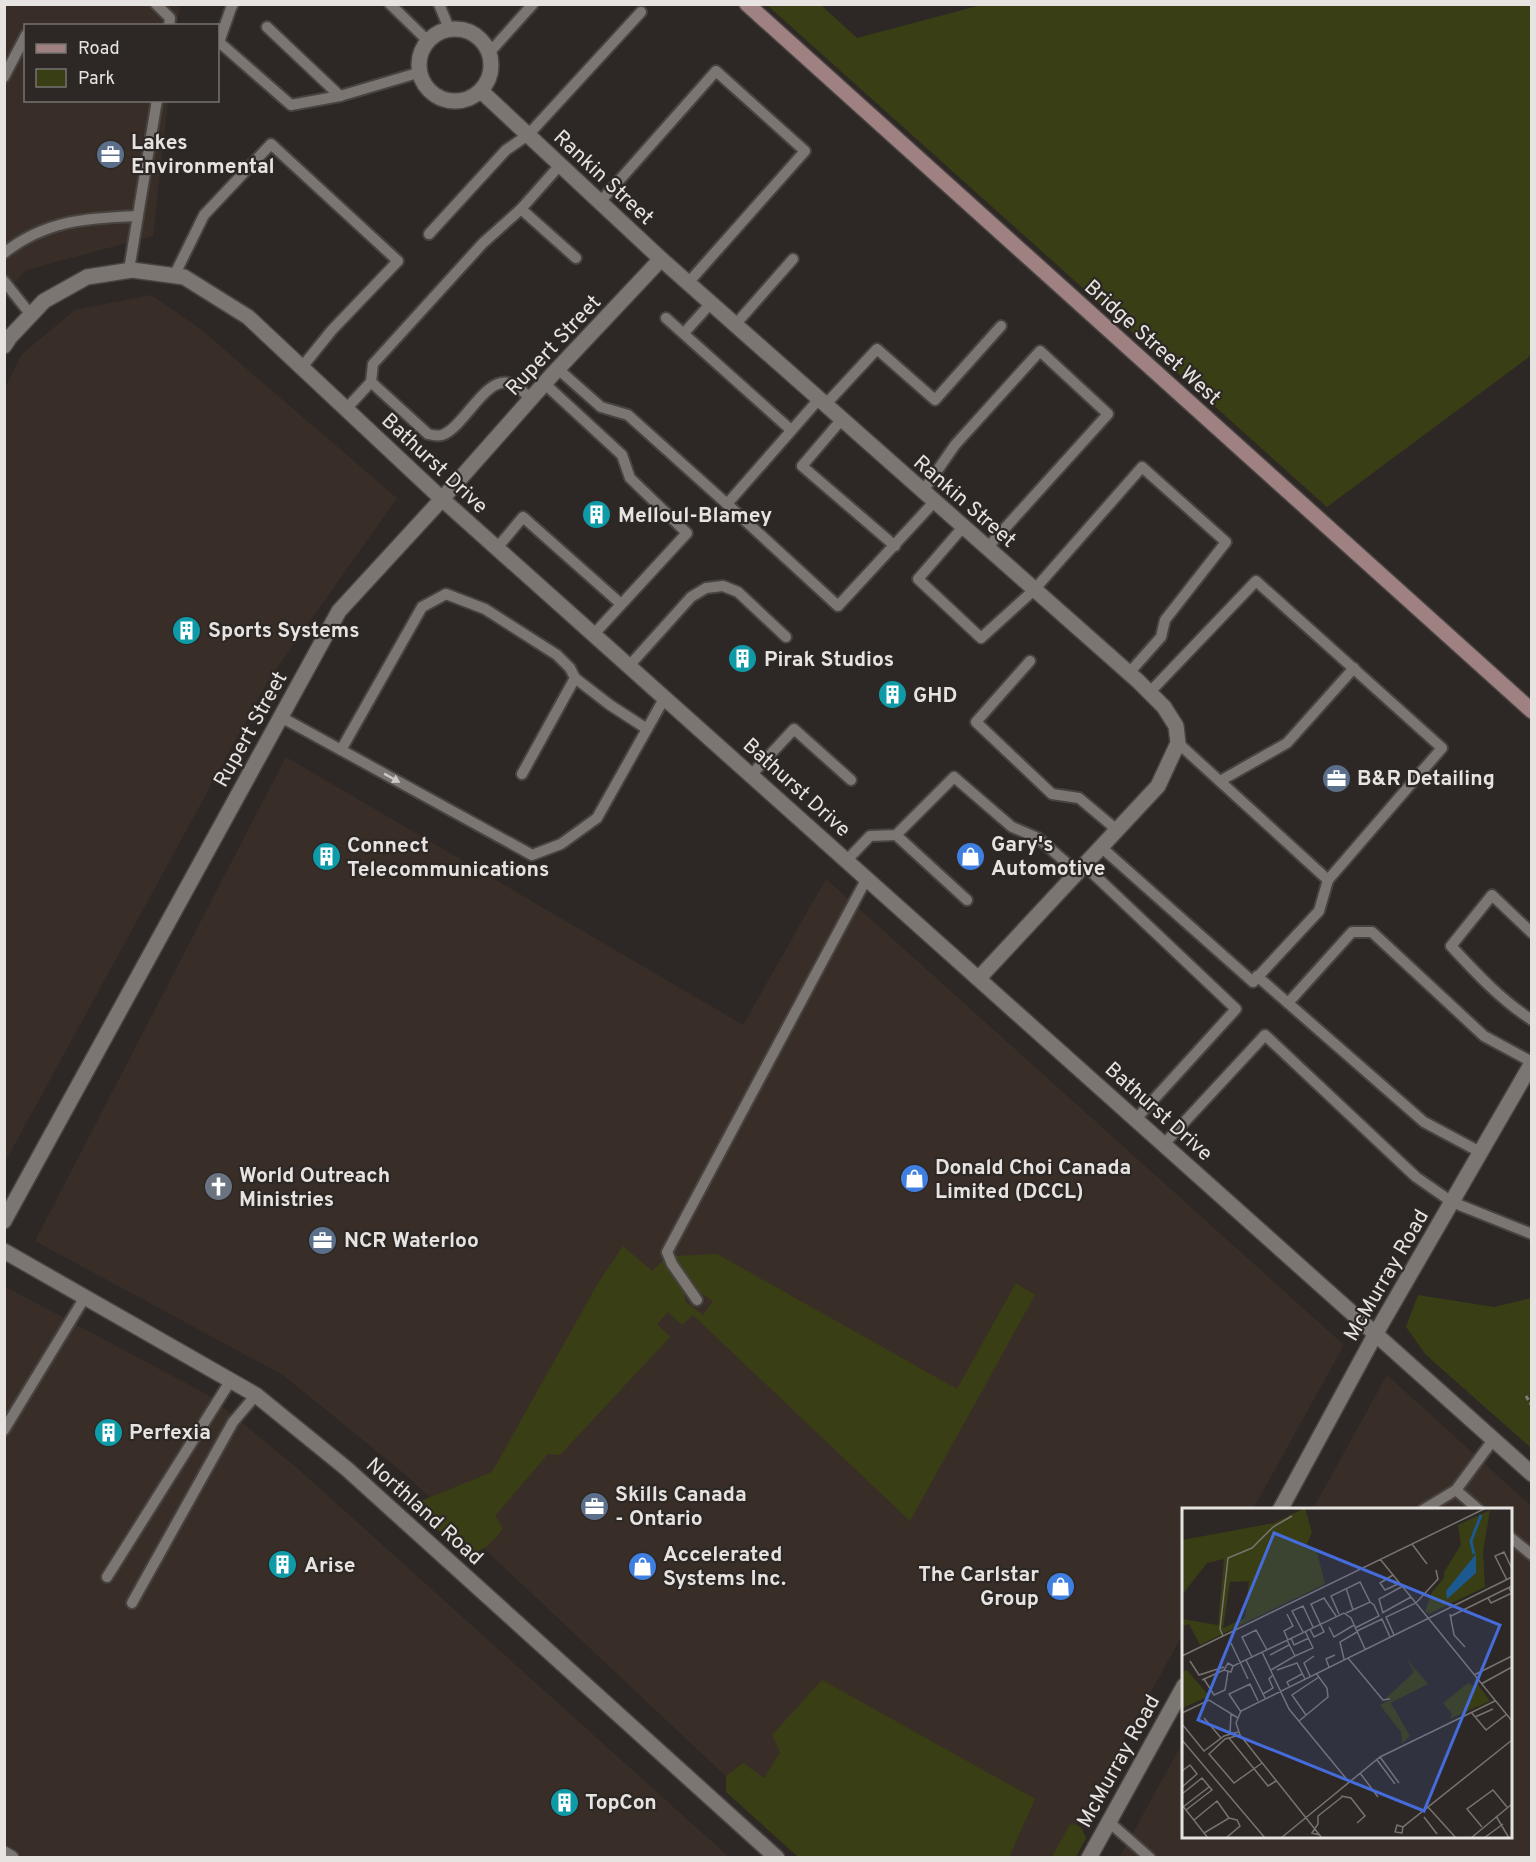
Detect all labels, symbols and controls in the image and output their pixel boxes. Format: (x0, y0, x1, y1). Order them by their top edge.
legend (24, 24, 219, 102)
text: Road (78, 38, 120, 61)
text: Park (78, 68, 115, 91)
street label: Rankin Street (547, 125, 659, 232)
place label: Lakes Environmental (131, 130, 275, 181)
office icon: Lakes Environmental (94, 138, 126, 170)
street label: Bridge Street West (1078, 274, 1226, 412)
street label: Rupert Street (500, 290, 608, 402)
street label: Bathurst Drive (375, 408, 493, 520)
street label: Rankin Street (907, 450, 1021, 554)
building icon: Melloul-Blamey (581, 499, 613, 531)
place label: Melloul-Blamey (618, 503, 772, 530)
building icon: Sports Systems (171, 614, 203, 646)
place label: Sports Systems (208, 618, 360, 645)
building icon: Pirak Studios (727, 643, 759, 675)
place label: Pirak Studios (764, 647, 894, 674)
street label: Rupert Street (208, 667, 294, 792)
building icon: GHD (876, 679, 908, 711)
place label: GHD (913, 683, 957, 710)
street label: Bathurst Drive (736, 733, 856, 844)
office icon: B&R Detailing (1320, 762, 1352, 794)
place label: B&R Detailing (1357, 766, 1495, 793)
one-way arrow (384, 773, 401, 783)
place label: Gary's Automotive (991, 832, 1105, 883)
place label: Connect Telecommunications (347, 833, 549, 884)
shop icon: Gary's Automotive (954, 840, 986, 872)
building icon: Connect Telecommunications (310, 841, 342, 873)
street label: Bathurst Drive (1098, 1057, 1218, 1168)
place label: Donald Choi Canada Limited (DCCL) (935, 1155, 1131, 1206)
place label: World Outreach Ministries (239, 1163, 390, 1214)
shop icon: Donald Choi Canada Limited (DCCL) (898, 1163, 930, 1195)
church icon: World Outreach Ministries (202, 1171, 234, 1203)
street label: McMurray Road (1339, 1205, 1436, 1346)
office icon: NCR Waterloo (307, 1224, 339, 1256)
place label: NCR Waterloo (344, 1228, 479, 1255)
building icon: Perfexia (92, 1416, 124, 1448)
place label: Perfexia (129, 1420, 211, 1447)
street label: Northland Road (360, 1452, 488, 1572)
place label: Skills Canada - Ontario (615, 1482, 747, 1533)
office icon: Skills Canada - Ontario (578, 1490, 610, 1522)
inset map (1182, 1508, 1512, 1838)
place label: Accelerated Systems Inc. (663, 1542, 786, 1593)
building icon: Arise (267, 1549, 299, 1581)
shop icon: Accelerated Systems Inc. (626, 1550, 658, 1582)
place label: Arise (304, 1553, 355, 1580)
place label: The Carlstar Group (918, 1562, 1039, 1613)
shop icon: The Carlstar Group (1044, 1570, 1076, 1602)
street label: McMurray Road (1072, 1691, 1167, 1833)
building icon: TopCon (548, 1786, 580, 1818)
place label: TopCon (585, 1790, 657, 1817)

